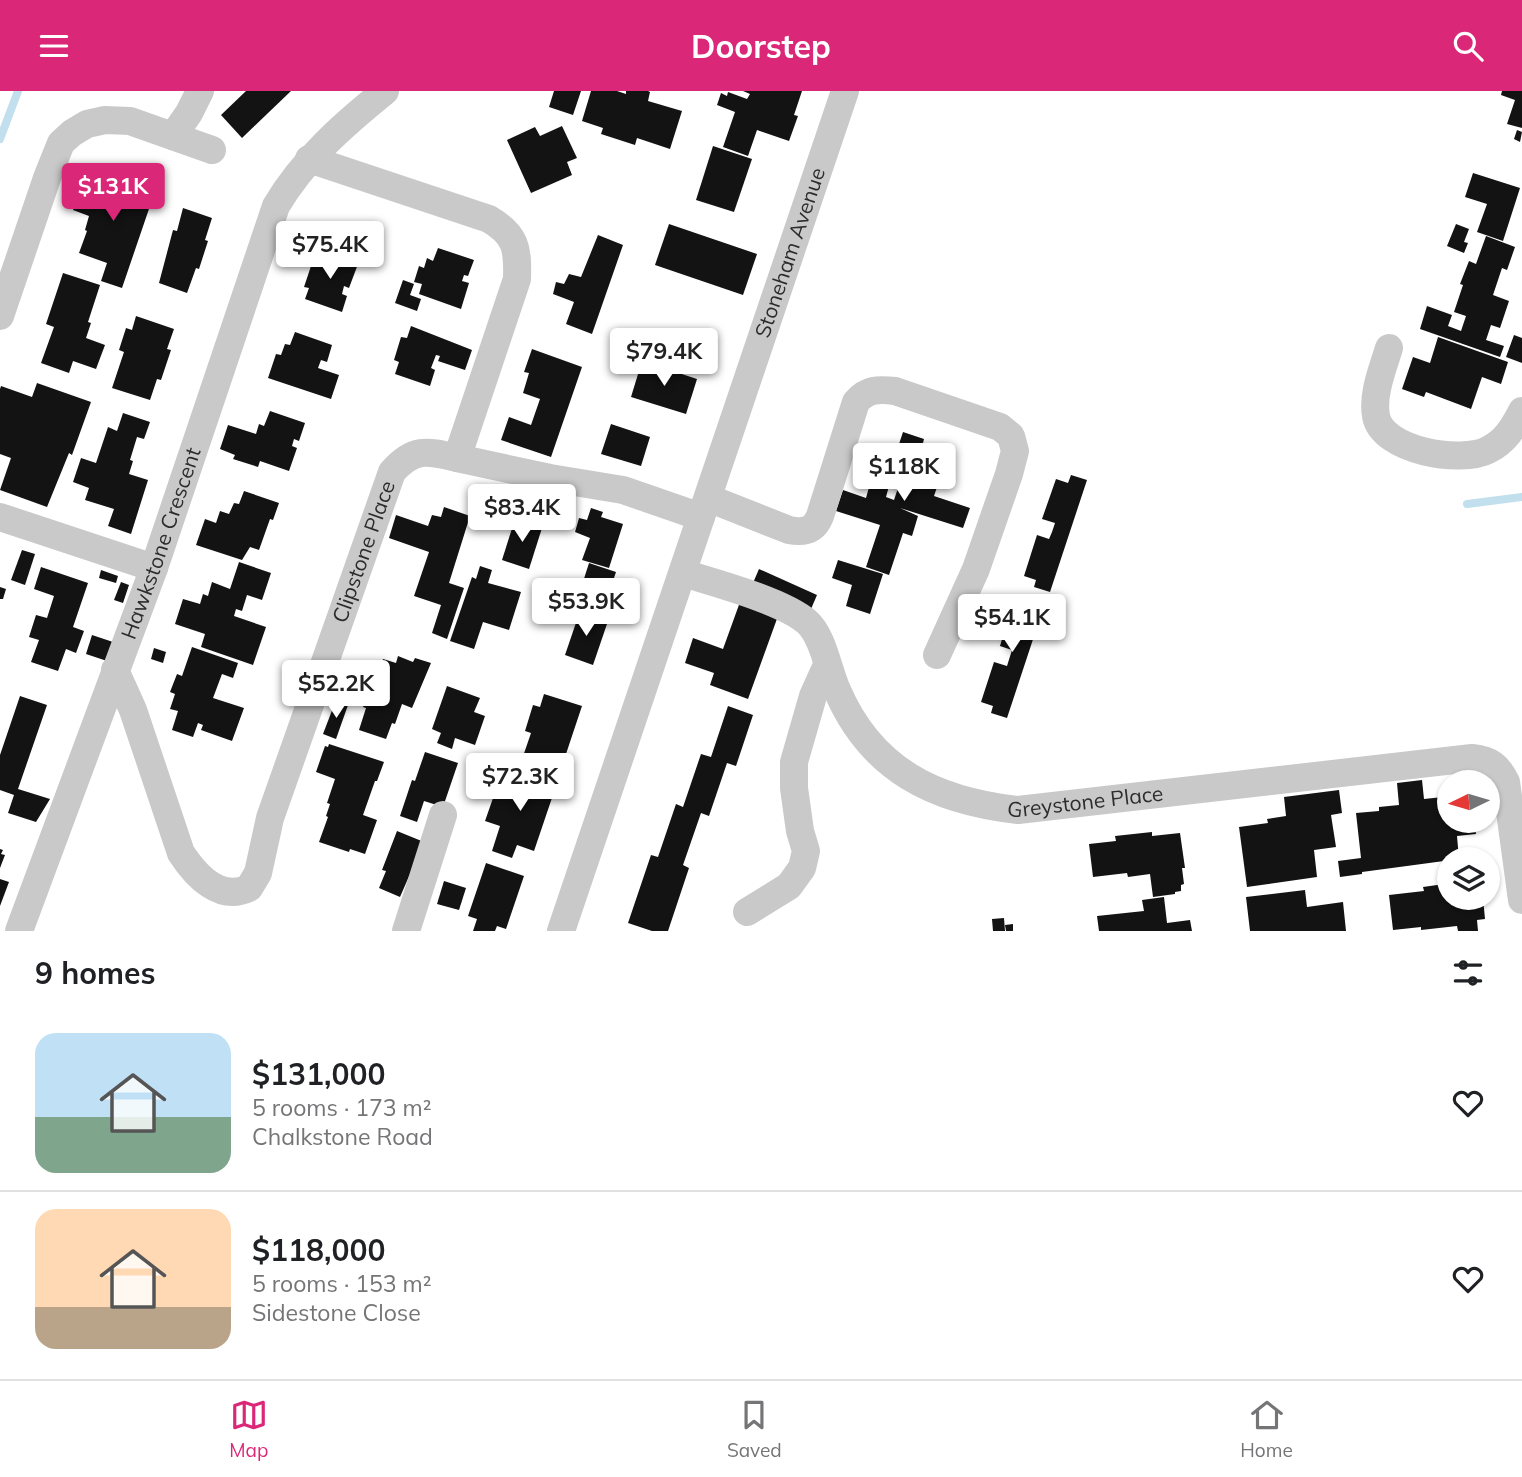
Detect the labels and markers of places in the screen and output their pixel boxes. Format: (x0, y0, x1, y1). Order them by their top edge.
pin: $131K (64, 163, 162, 223)
pin: $75.4K (273, 221, 387, 281)
pin: $79.4K (607, 329, 721, 388)
pin: $118K (855, 443, 953, 503)
pin: $83.4K (465, 484, 579, 544)
pin: $53.9K (529, 579, 643, 638)
pin: $54.1K (955, 595, 1069, 654)
pin: $52.2K (279, 661, 393, 720)
pin: $72.3K (463, 753, 577, 813)

